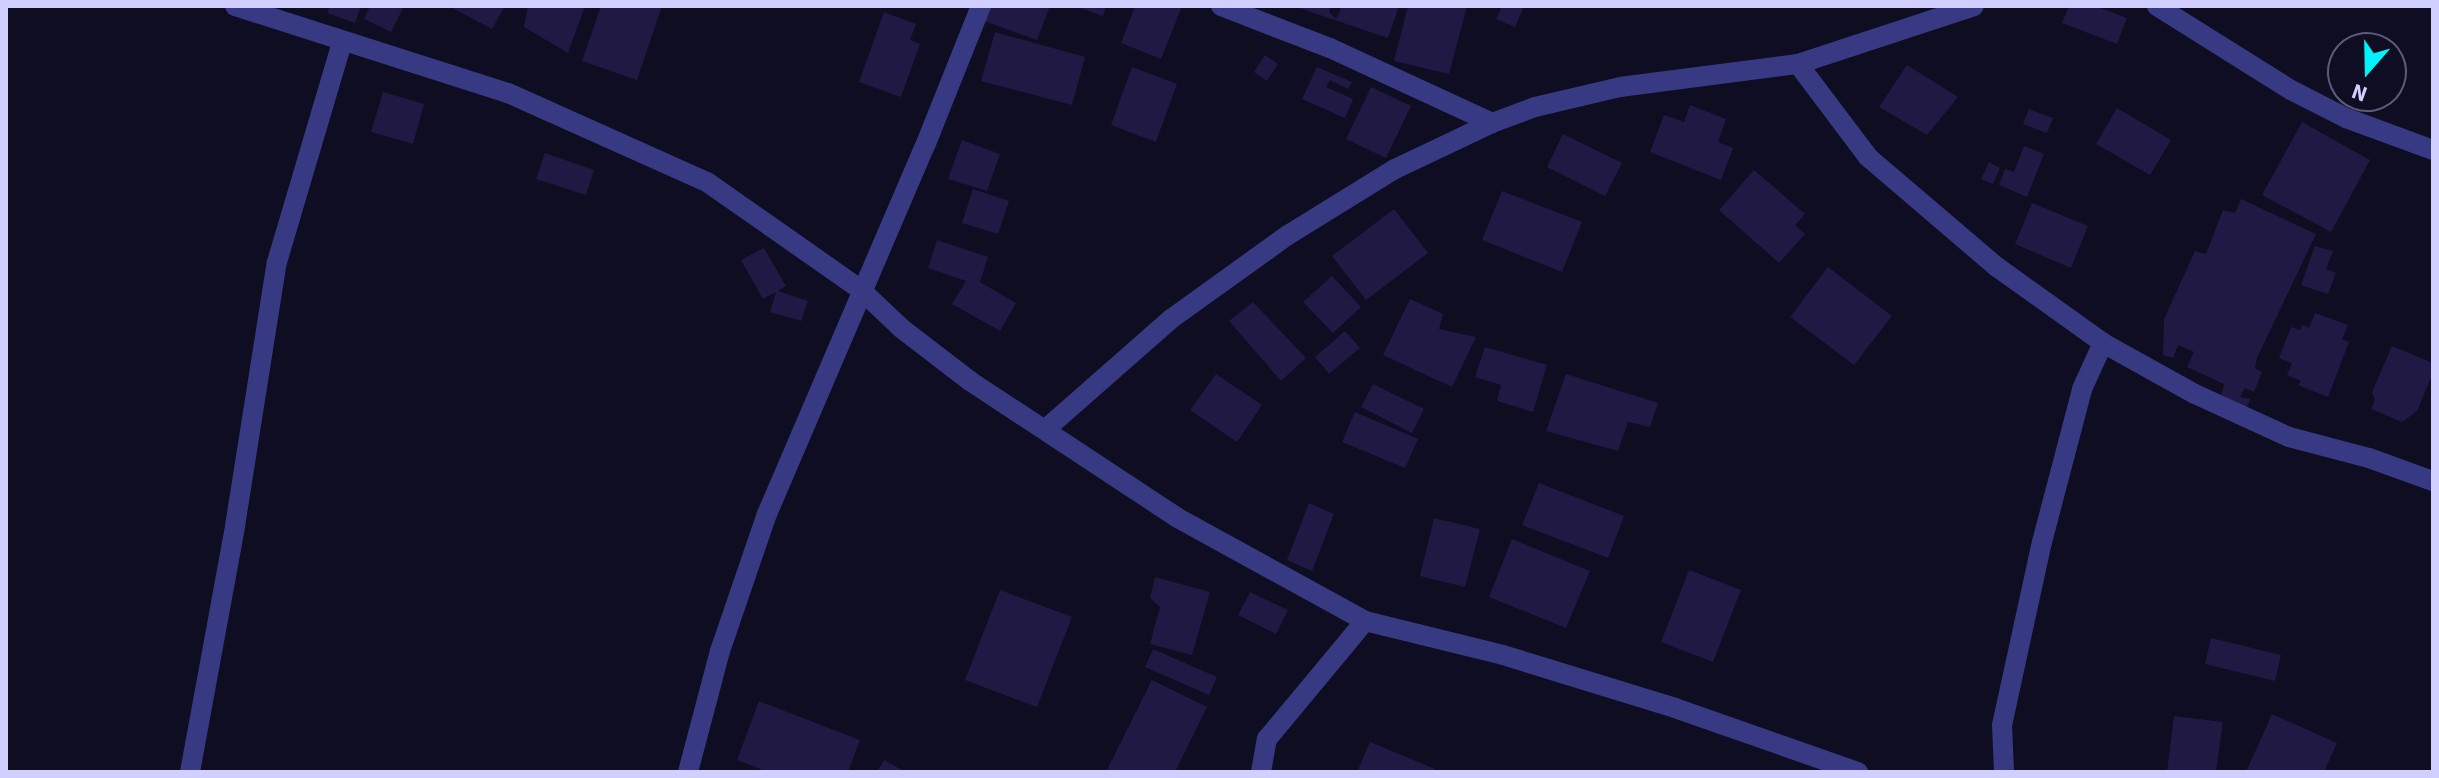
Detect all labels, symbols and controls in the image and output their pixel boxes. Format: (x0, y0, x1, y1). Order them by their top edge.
north arrow (2327, 32, 2407, 112)
text: N (2347, 75, 2372, 110)

